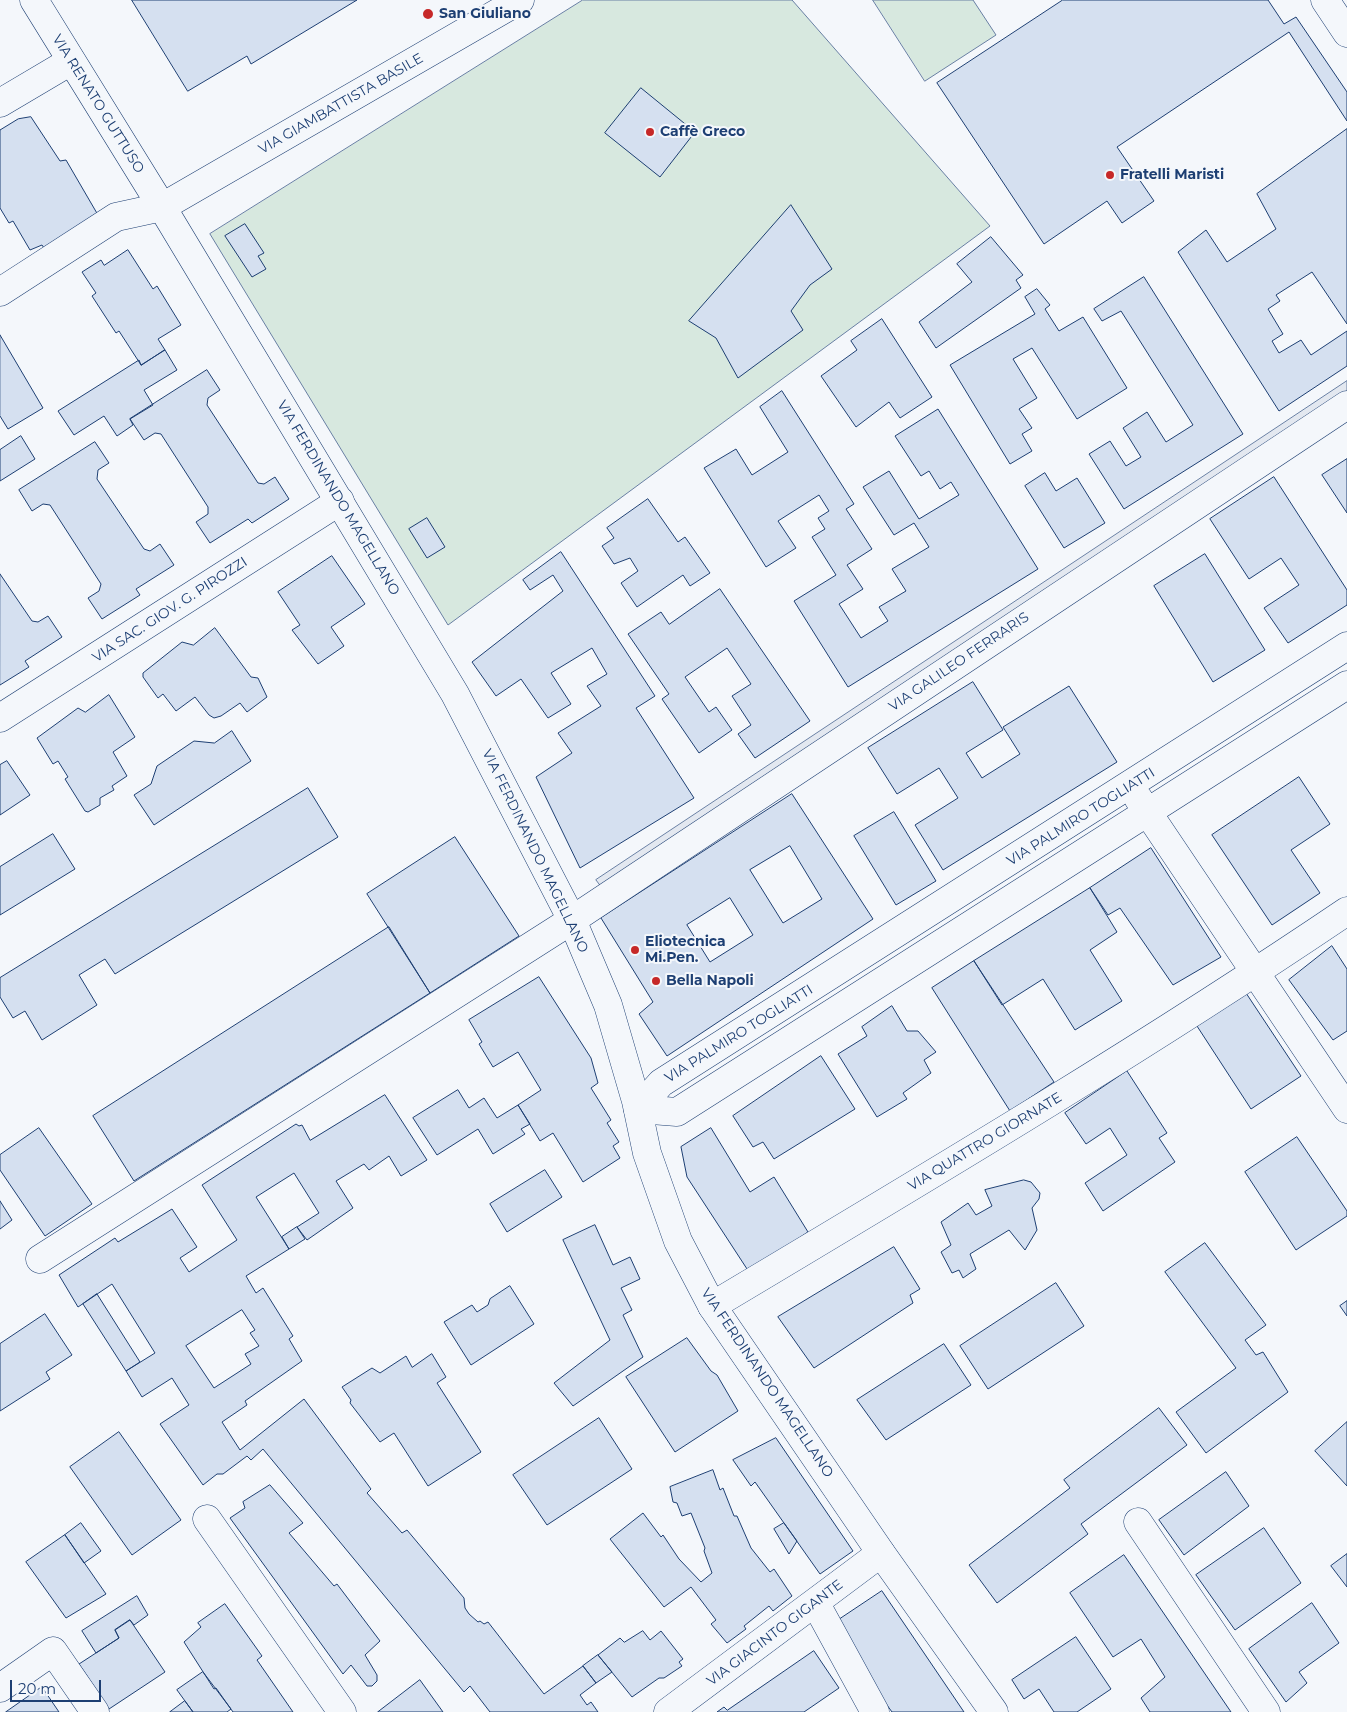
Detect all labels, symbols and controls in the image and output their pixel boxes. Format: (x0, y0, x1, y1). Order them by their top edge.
place label: San Giuliano (439, 6, 531, 22)
marker: San Giuliano (421, 7, 435, 21)
street label: VIA RENATO GUTTUSO (48, 32, 148, 176)
street label: VIA GIAMBATTISTA BASILE (256, 50, 426, 158)
place label: Caffè Greco (660, 124, 745, 140)
marker: Caffè Greco (644, 126, 656, 138)
place label: Fratelli Maristi (1120, 167, 1224, 183)
marker: Fratelli Maristi (1104, 169, 1116, 181)
street label: VIA FERDINANDO MAGELLANO (273, 397, 403, 599)
street label: VIA SAC. GIOV. G. PIROZZI (89, 554, 251, 666)
street label: VIA GALILEO FERRARIS (886, 609, 1032, 715)
street label: VIA FERDINANDO MAGELLANO (478, 746, 592, 956)
street label: VIA PALMIRO TOGLIATTI (1004, 764, 1158, 870)
place label: Eliotecnica Mi.Pen. (645, 934, 726, 966)
marker: Eliotecnica Mi.Pen. (629, 944, 641, 956)
place label: Bella Napoli (666, 973, 754, 989)
marker: Bella Napoli (650, 975, 662, 987)
street label: VIA PALMIRO TOGLIATTI (662, 981, 816, 1087)
street label: VIA QUATTRO GIORNATE (905, 1089, 1065, 1195)
street label: VIA FERDINANDO MAGELLANO (697, 1285, 837, 1481)
street label: VIA GIACINTO GIGANTE (704, 1576, 846, 1690)
scale bar (12, 1670, 104, 1702)
text: 20 m (18, 1679, 56, 1698)

